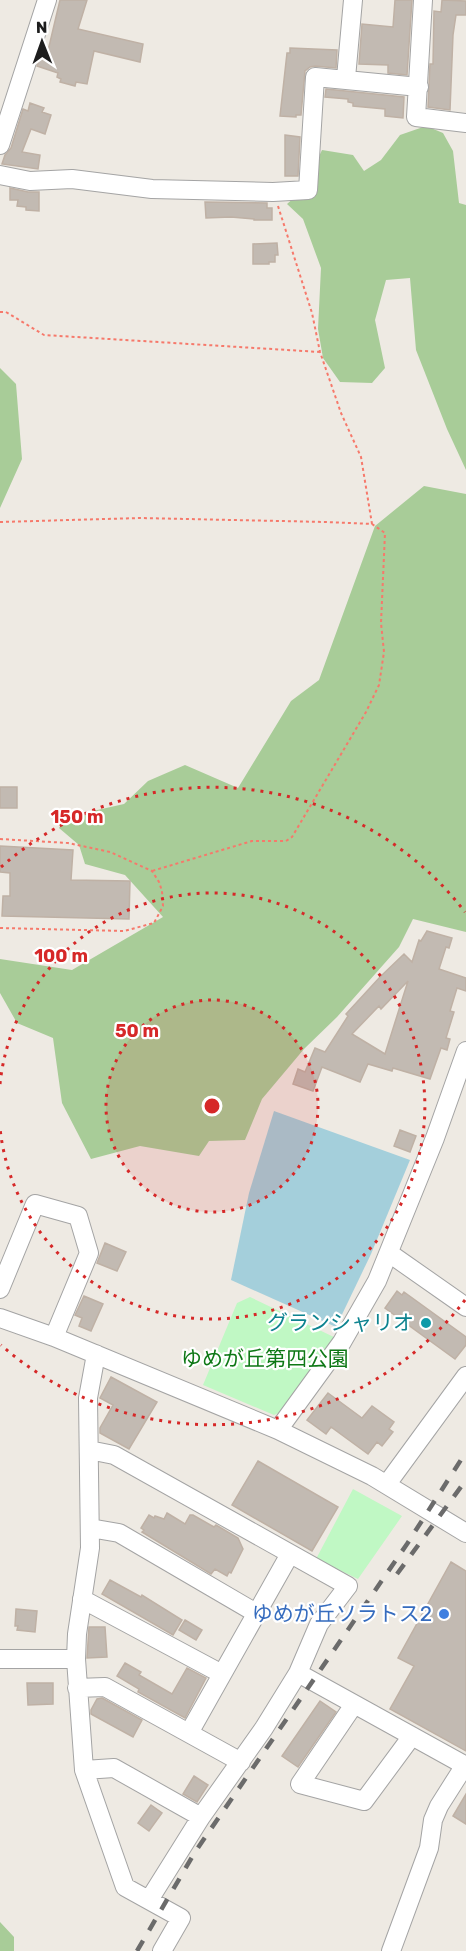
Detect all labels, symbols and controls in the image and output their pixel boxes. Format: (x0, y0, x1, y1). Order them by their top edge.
north arrow (12, 12, 72, 72)
text: N (36, 18, 48, 37)
text: 150 m (50, 806, 104, 828)
text: 100 m (34, 945, 88, 967)
text: 50 m (115, 1020, 159, 1042)
centre of rings (202, 1096, 222, 1116)
place label: グランシャリオ (267, 1310, 414, 1335)
marker: グランシャリオ (419, 1316, 433, 1330)
park label: ゆめが丘第四公園 (181, 1346, 349, 1371)
place label: ゆめが丘ソラトス2 (252, 1601, 432, 1626)
marker: ゆめが丘ソラトス2 (437, 1607, 451, 1621)

